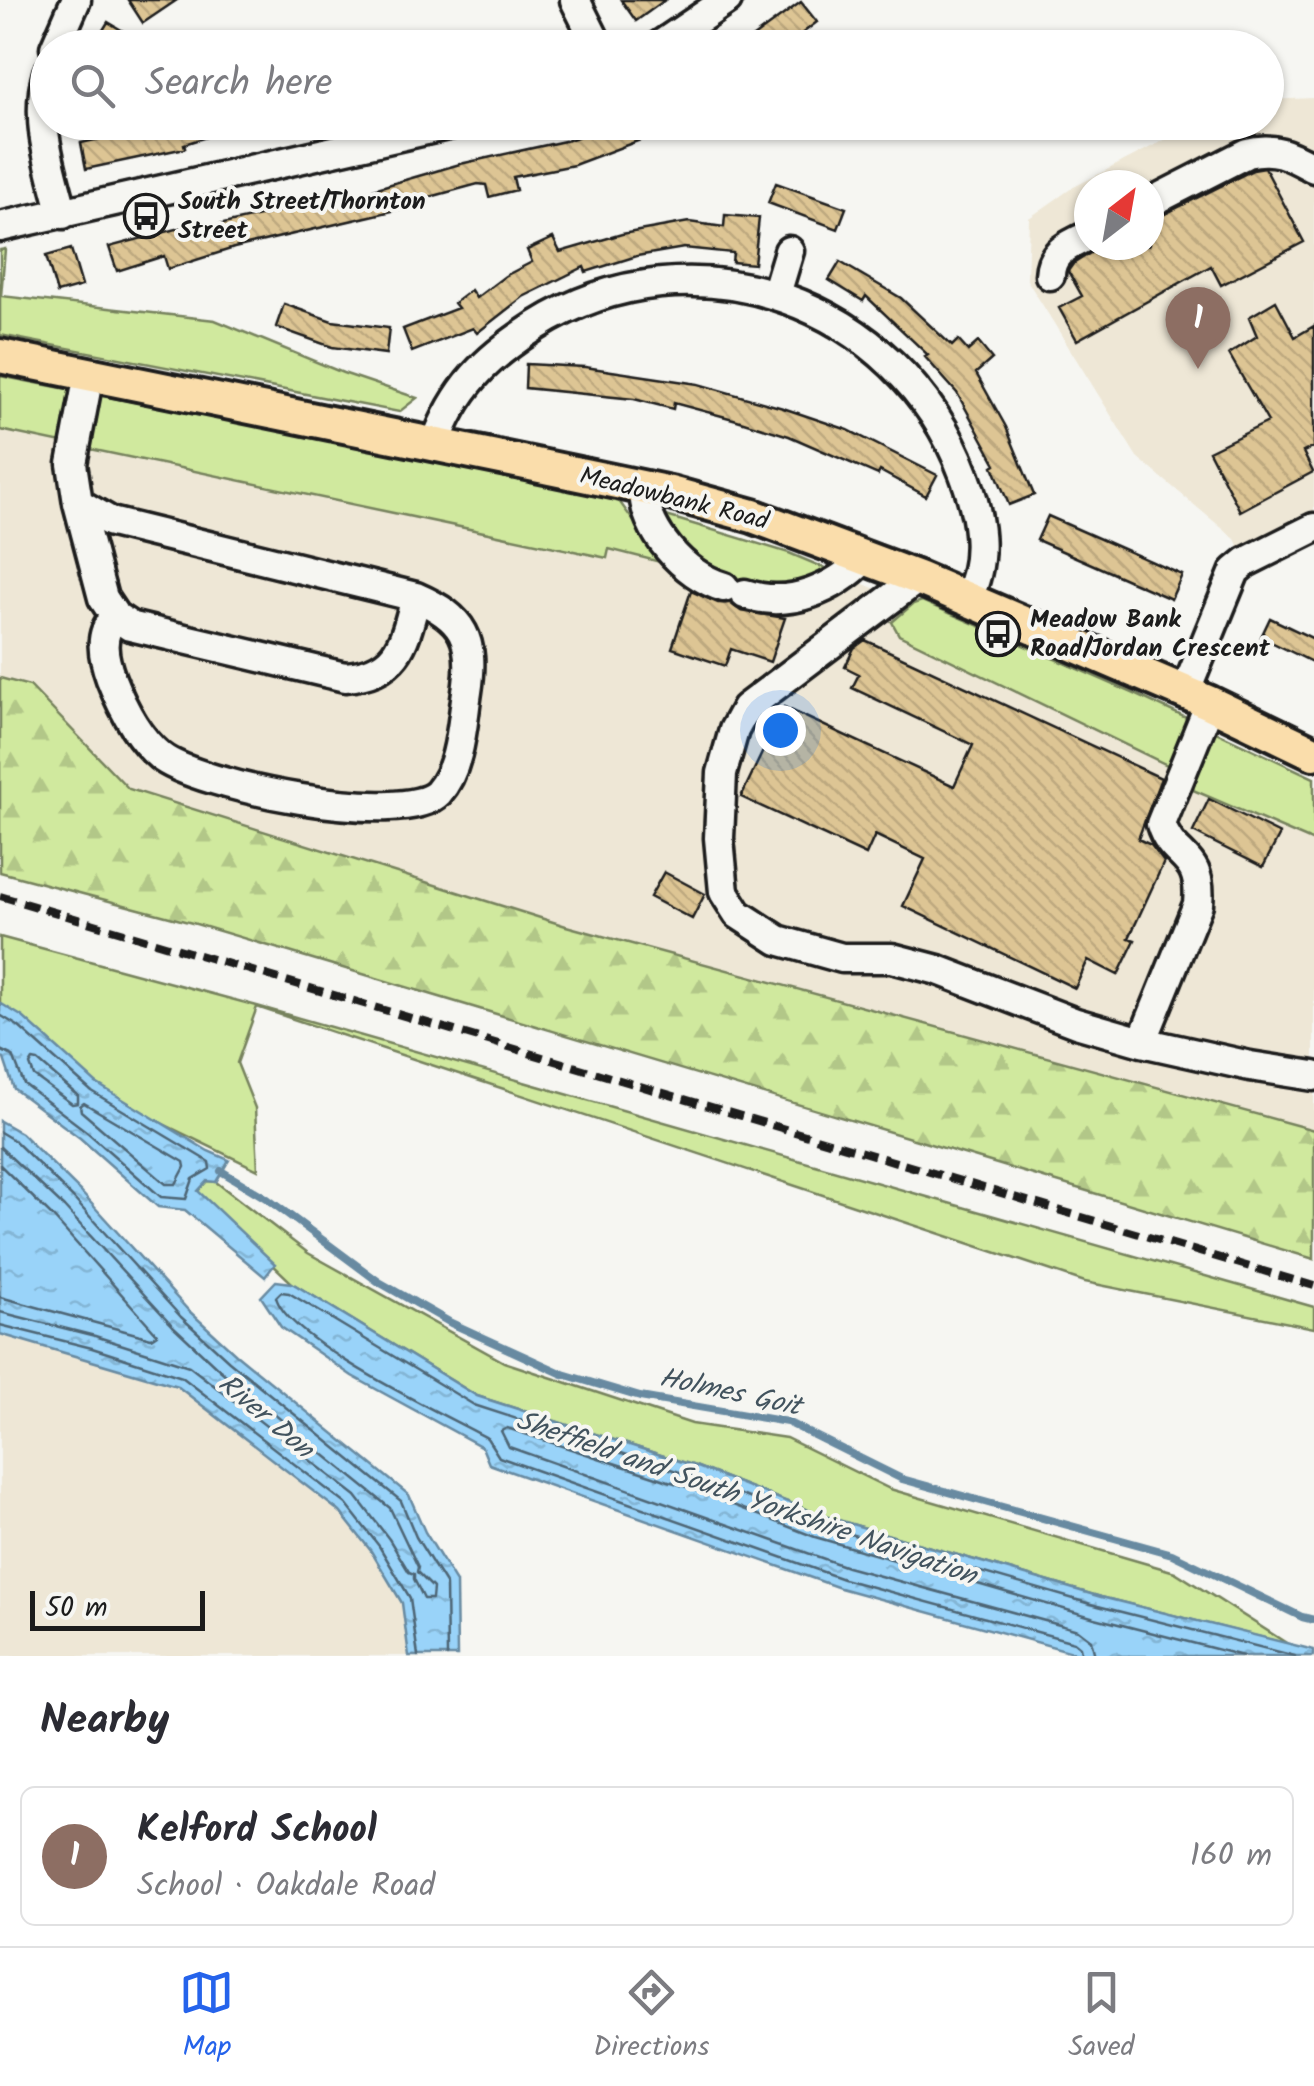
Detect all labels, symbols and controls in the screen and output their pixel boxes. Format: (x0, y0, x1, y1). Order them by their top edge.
search box (30, 30, 1284, 140)
text: Search here (145, 55, 332, 115)
icon: search (65, 58, 120, 113)
north arrow (1074, 170, 1164, 260)
place label: South Street/Thornton Street (178, 182, 426, 251)
bus stop icon: South Street/Thornton Street (123, 193, 169, 239)
pin: 1 (1166, 286, 1230, 369)
street label: Meadowbank Road (575, 456, 774, 542)
place label: Meadow Bank Road/Jordan Crescent (1030, 600, 1271, 669)
bus stop icon: Meadow Bank Road/Jordan Crescent (975, 611, 1021, 657)
your location (755, 705, 806, 756)
water label: Holmes Goit (655, 1356, 809, 1431)
water label: River Don (207, 1363, 325, 1472)
water label: Sheffield and South Yorkshire Navigation (510, 1399, 984, 1600)
scale bar (30, 1586, 205, 1630)
text: 50 m (45, 1586, 108, 1631)
text: Nearby (40, 1688, 169, 1755)
text: Kelford School (137, 1801, 377, 1861)
text: 1 (70, 1831, 79, 1882)
text: 160 m (1190, 1831, 1272, 1882)
text: School · Oakdale Road (137, 1861, 435, 1912)
tab: Map (179, 1965, 234, 2070)
tab: Directions (593, 1965, 709, 2070)
tab: Saved (1068, 1965, 1135, 2070)

